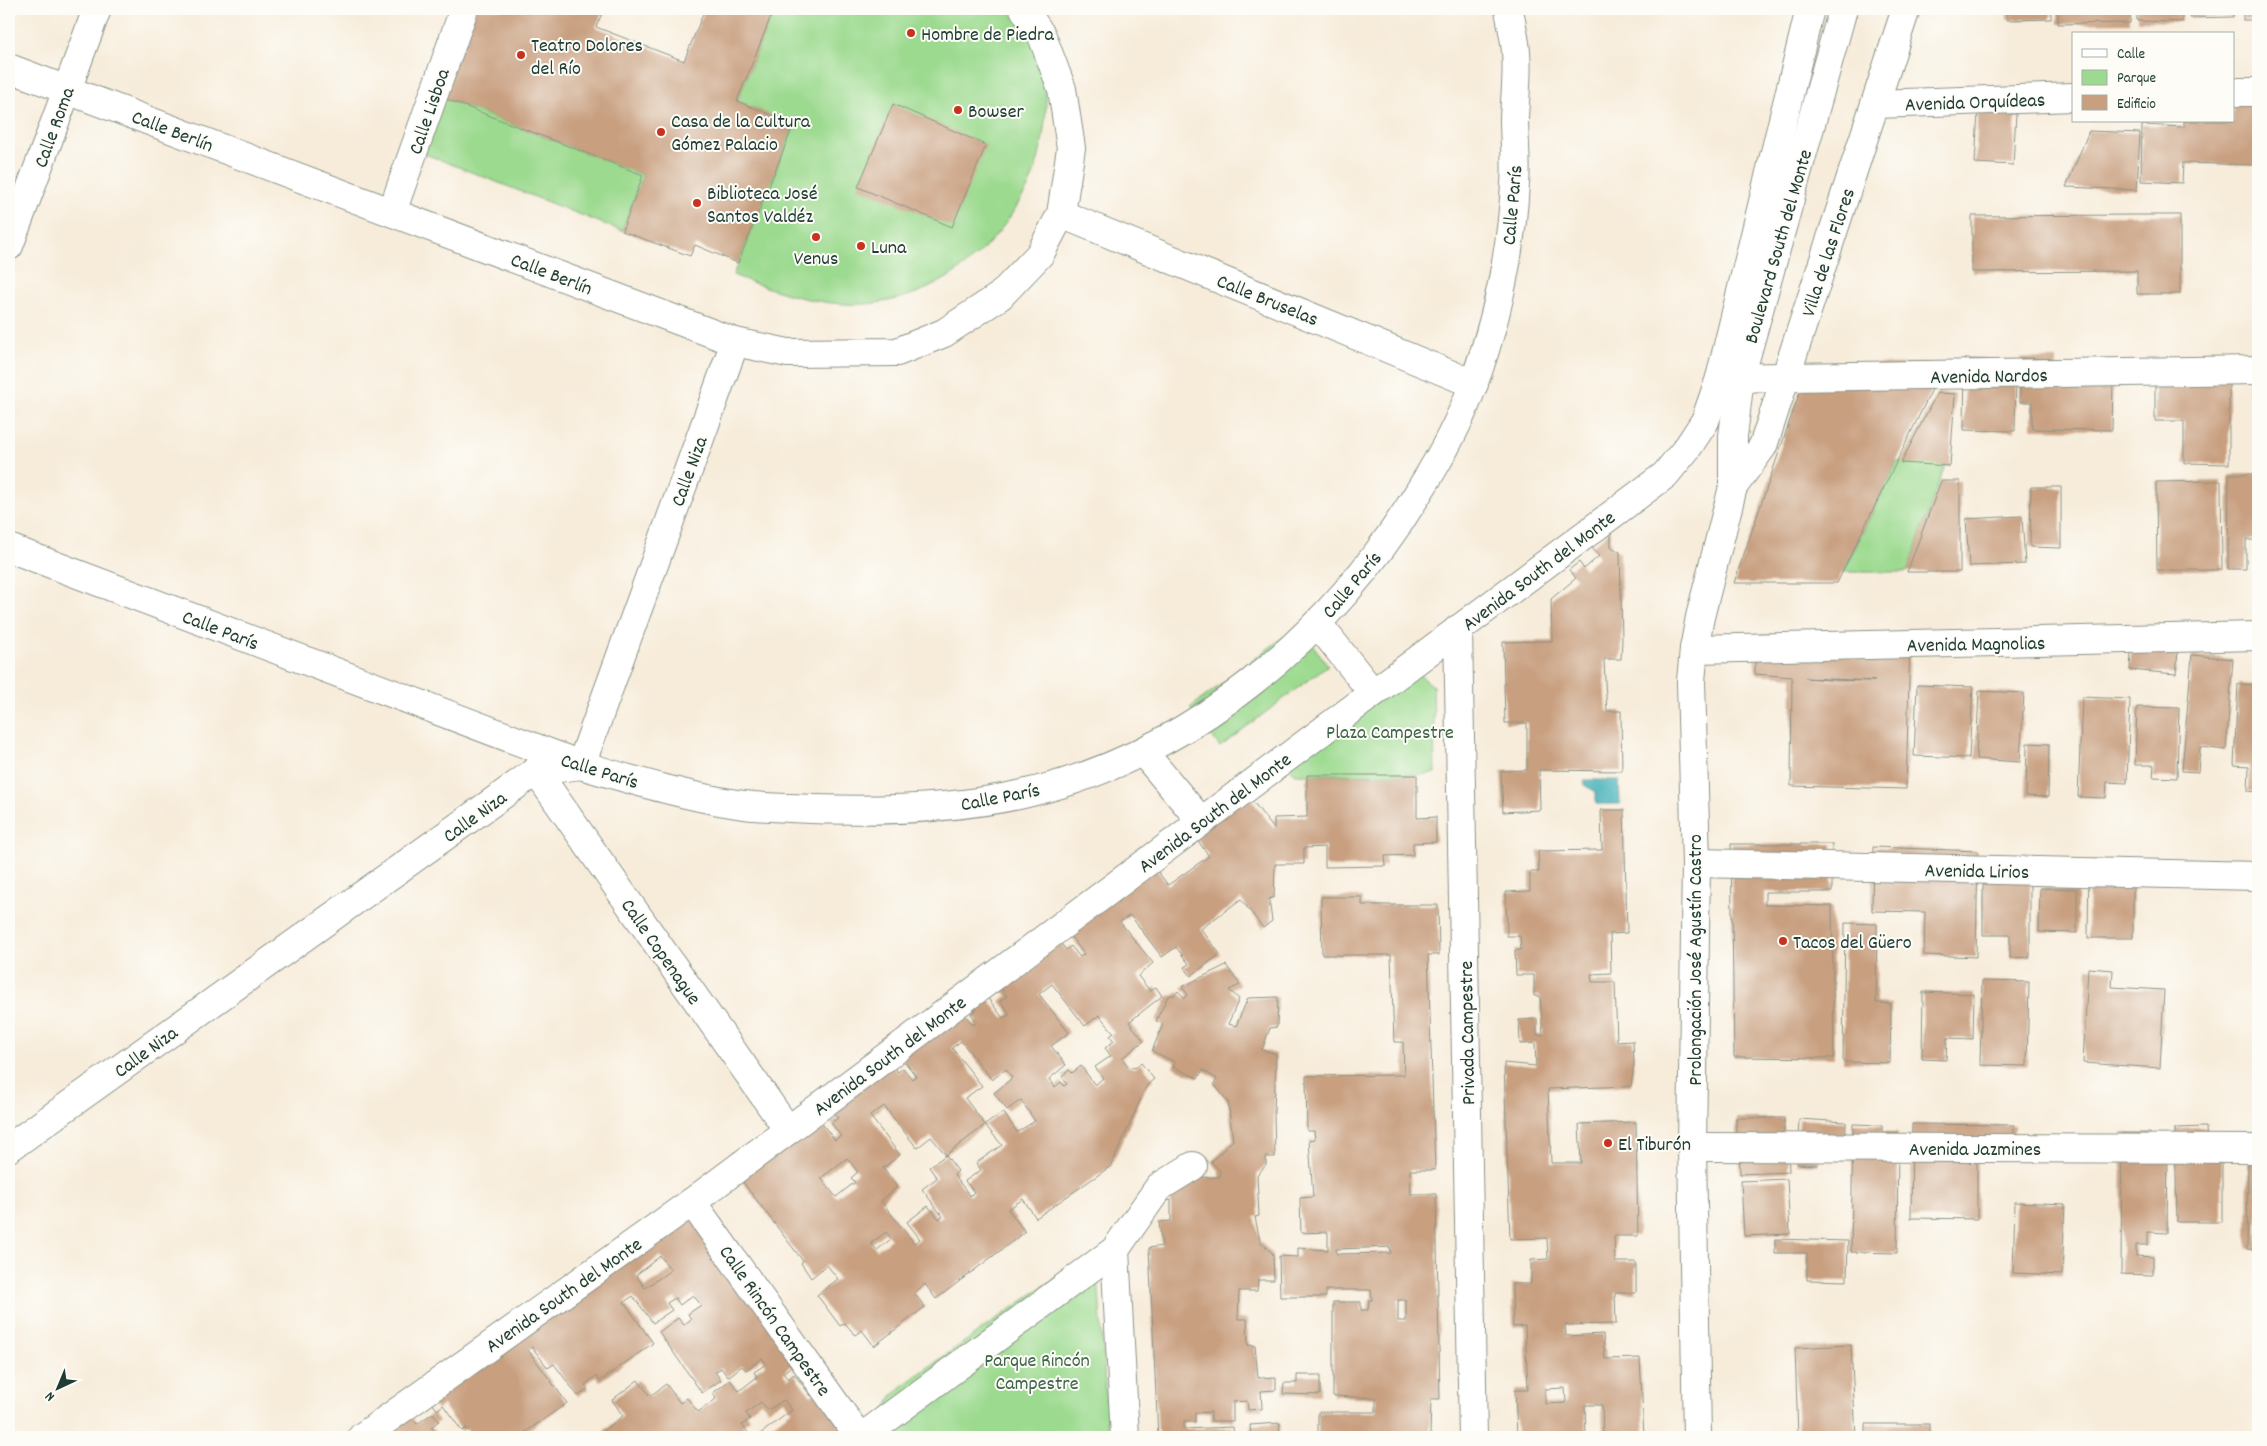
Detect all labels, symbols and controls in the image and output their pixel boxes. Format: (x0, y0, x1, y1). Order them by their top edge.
place label: Hombre de Piedra (921, 22, 1054, 50)
marker: Hombre de Piedra (905, 27, 917, 39)
legend (2072, 32, 2234, 122)
place label: Teatro Dolores del Río (531, 33, 643, 84)
text: Calle (2117, 44, 2146, 66)
marker: Teatro Dolores del Río (515, 49, 527, 61)
street label: Calle Lisboa (403, 65, 459, 159)
text: Parque (2117, 68, 2157, 90)
street label: Calle Roma (28, 83, 84, 172)
street label: Avenida Orquídeas (1904, 88, 2046, 120)
text: Edificio (2117, 94, 2156, 116)
place label: Bowser (968, 99, 1024, 127)
street label: Calle Berlín (127, 104, 217, 161)
marker: Bowser (952, 104, 964, 116)
place label: Casa de la Cultura Gómez Palacio (671, 109, 811, 160)
marker: Casa de la Cultura Gómez Palacio (655, 126, 667, 138)
street label: Boulevard South del Monte (1739, 146, 1821, 347)
street label: Calle París (1497, 164, 1531, 246)
place label: Biblioteca José Santos Valdéz (707, 181, 818, 232)
street label: Villa de las Flores (1796, 185, 1864, 321)
marker: Biblioteca José Santos Valdéz (691, 197, 703, 209)
marker: Venus (810, 231, 822, 243)
place label: Luna (871, 235, 907, 263)
marker: Luna (855, 240, 867, 252)
place label: Venus (794, 246, 838, 274)
street label: Calle Berlín (506, 247, 596, 304)
street label: Calle Bruselas (1212, 269, 1322, 335)
street label: Avenida Nardos (1930, 363, 2048, 393)
street label: Calle Niza (665, 433, 717, 511)
street label: Avenida South del Monte (1457, 505, 1622, 639)
street label: Calle París (1317, 546, 1390, 626)
street label: Calle París (177, 604, 262, 659)
street label: Avenida Magnolias (1907, 631, 2046, 661)
park label: Plaza Campestre (1326, 720, 1454, 748)
street label: Avenida South del Monte (1133, 747, 1298, 881)
street label: Calle París (557, 748, 642, 798)
street label: Calle París (959, 778, 1043, 820)
street label: Calle Niza (438, 785, 514, 851)
street label: Prolongación José Agustín Castro (1683, 834, 1711, 1086)
street label: Avenida Lirios (1924, 858, 2029, 888)
street label: Calle Copenague (613, 894, 707, 1012)
place label: Tacos del Güero (1793, 930, 1912, 958)
marker: Tacos del Güero (1777, 935, 1789, 947)
street label: Privada Campestre (1454, 960, 1484, 1105)
street label: Avenida South del Monte (808, 990, 973, 1124)
street label: Calle Niza (109, 1020, 185, 1086)
place label: El Tiburón (1618, 1132, 1691, 1160)
marker: El Tiburón (1602, 1137, 1614, 1149)
street label: Avenida Jazmines (1909, 1137, 2041, 1165)
street label: Avenida South del Monte (481, 1232, 649, 1361)
street label: Calle Rincón Campestre (711, 1241, 836, 1403)
park label: Parque Rincón Campestre (984, 1348, 1090, 1399)
north arrow (32, 1364, 82, 1414)
text: N (41, 1386, 60, 1406)

